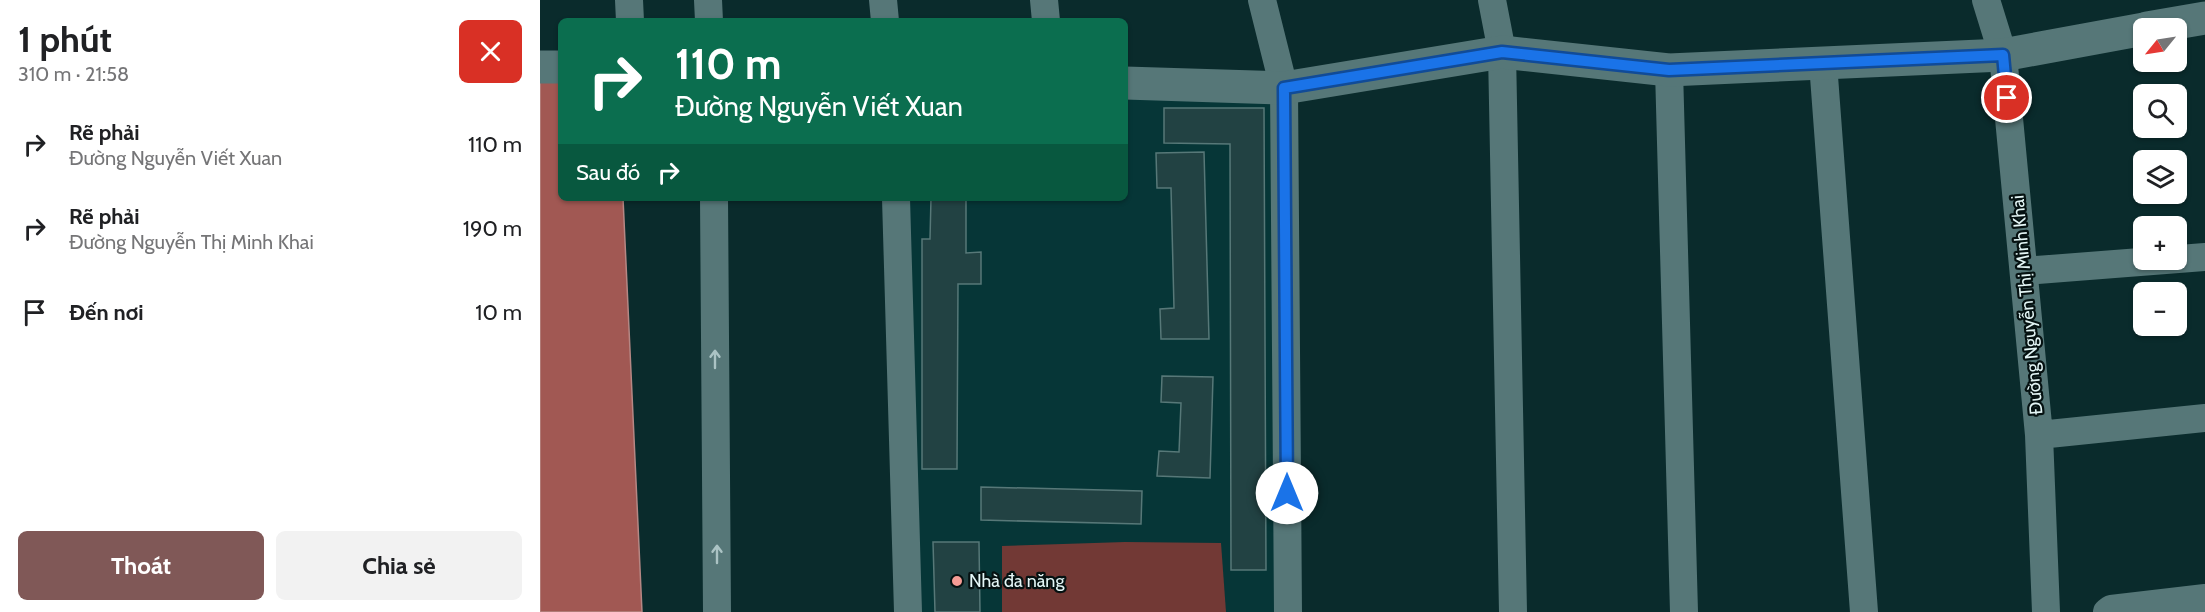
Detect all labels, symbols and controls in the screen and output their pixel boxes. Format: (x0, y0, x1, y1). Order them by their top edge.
text: 1 phút (18, 17, 112, 61)
north arrow (2133, 18, 2187, 72)
map controls (2133, 18, 2187, 336)
button: close (459, 20, 522, 83)
text: 110 m (675, 38, 782, 90)
icon: right (576, 42, 654, 120)
text: 310 m · 21:58 (18, 62, 129, 86)
pin (1981, 72, 2032, 123)
icon: arrive (1990, 81, 2023, 114)
button: search (2133, 84, 2187, 138)
text: Đường Nguyễn Viết Xuan (675, 90, 963, 123)
text: Rẽ phải (69, 119, 140, 146)
icon: right (18, 128, 51, 161)
text: 110 m (468, 131, 522, 158)
text: Đường Nguyễn Viết Xuan (69, 146, 282, 170)
button: layers (2133, 150, 2187, 204)
icon: right (652, 156, 685, 189)
text: Sau đó (576, 159, 640, 186)
street label: Đường Nguyễn Thị Minh Khai (2006, 194, 2048, 416)
text: Rẽ phải (69, 203, 140, 230)
icon: right (18, 212, 51, 245)
text: 190 m (463, 215, 522, 242)
button: + (2133, 216, 2187, 270)
text: Đường Nguyễn Thị Minh Khai (69, 230, 314, 254)
button: − (2133, 282, 2187, 336)
icon: arrive (18, 296, 51, 329)
text: Đến nơi (69, 299, 143, 326)
text: 10 m (475, 299, 522, 326)
one-way arrow (709, 349, 721, 369)
position arrow (1255, 461, 1319, 525)
button: Thoát (18, 531, 264, 600)
button: Chia sẻ (276, 531, 522, 600)
one-way arrow (711, 544, 722, 564)
place label: Nhà đa năng (969, 570, 1065, 592)
marker: Nhà đa năng (950, 574, 964, 588)

